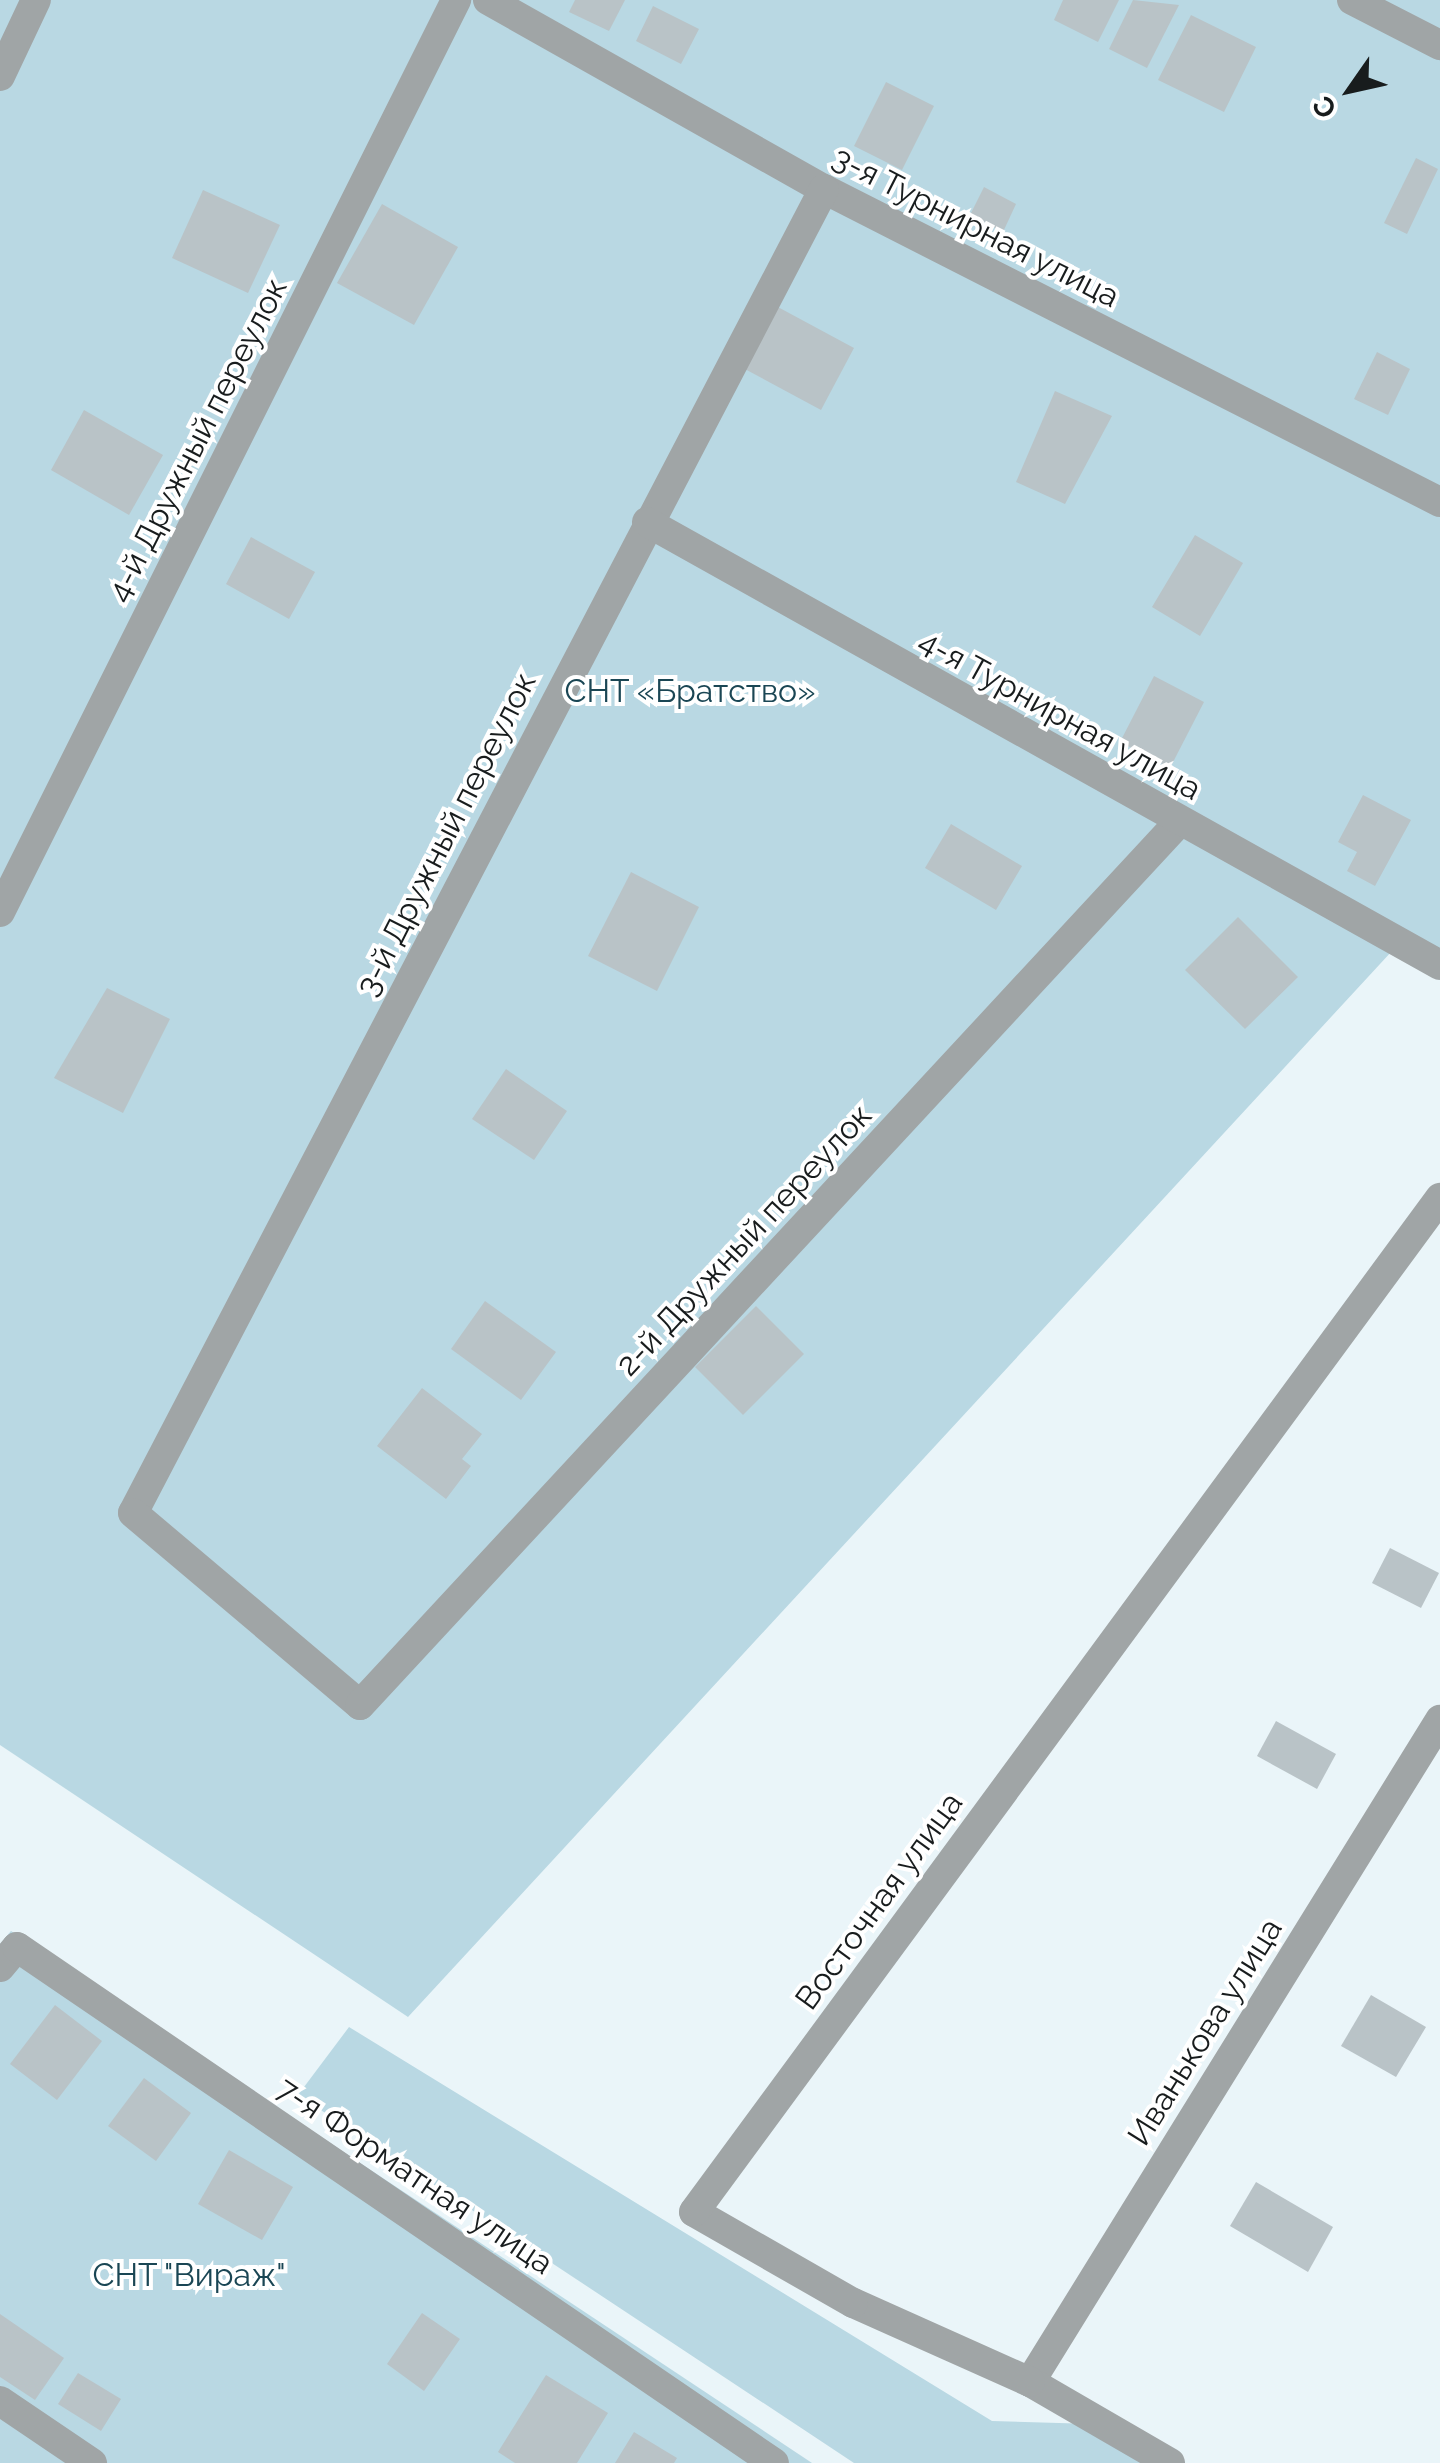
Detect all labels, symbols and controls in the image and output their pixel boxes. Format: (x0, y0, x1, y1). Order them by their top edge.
north arrow (1300, 40, 1400, 140)
text: С (1306, 90, 1344, 124)
street label: 3-я Турнирная улица (826, 138, 1126, 316)
street label: 4-й Дружный переулок (99, 272, 295, 608)
street label: 4-я Турнирная улица (911, 621, 1209, 809)
street label: 3-й Дружный переулок (348, 666, 544, 1002)
park label: СНТ «Братство» (564, 672, 816, 710)
street label: 2-й Дружный переулок (608, 1096, 880, 1384)
street label: Восточная улица (787, 1785, 971, 2017)
street label: Иванькова улица (1120, 1911, 1290, 2153)
street label: 7-я Форматная улица (269, 2069, 561, 2283)
park label: СНТ "Вираж" (92, 2256, 286, 2294)

